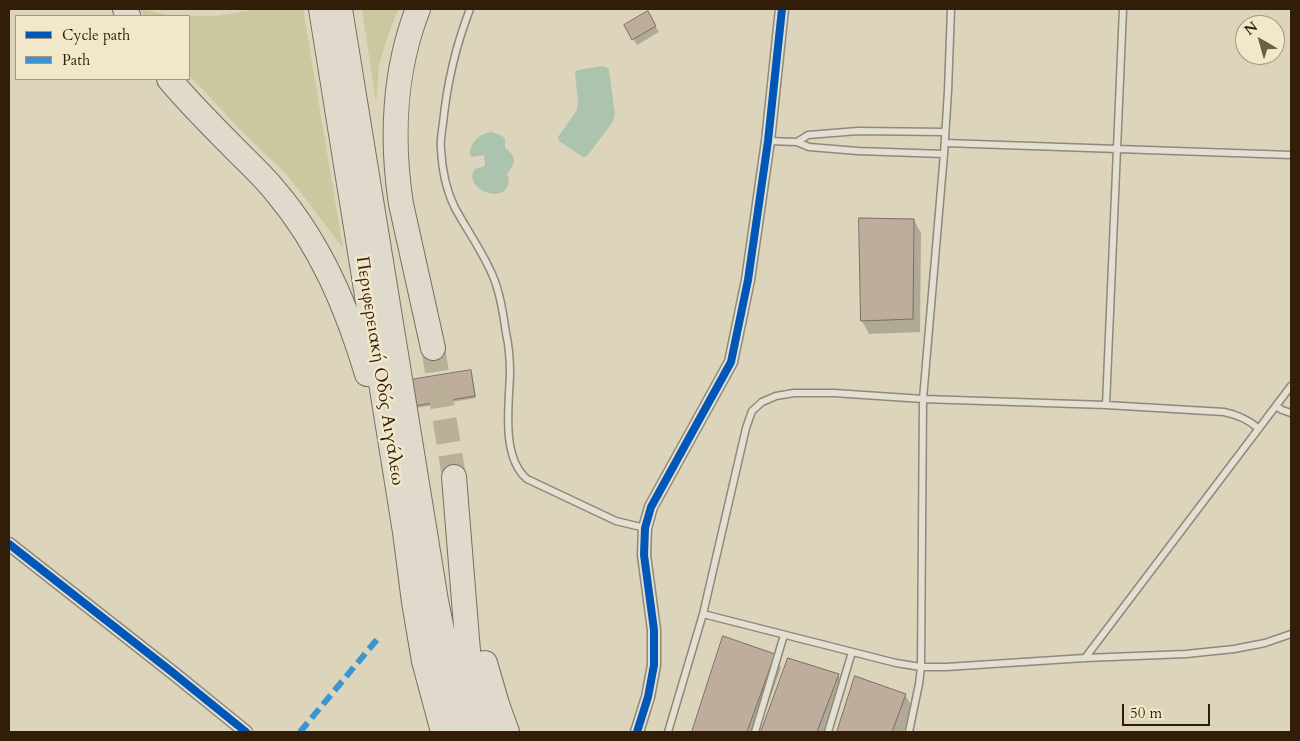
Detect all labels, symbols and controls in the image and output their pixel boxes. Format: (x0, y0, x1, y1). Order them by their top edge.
legend (15, 15, 190, 80)
north arrow (1235, 15, 1285, 65)
text: N (1240, 17, 1262, 40)
text: Cycle path (62, 25, 130, 45)
text: Path (62, 50, 90, 70)
street label: Περιφερειακή Οδός Αιγάλεω (350, 255, 408, 487)
scale bar (1125, 694, 1212, 726)
text: 50 m (1130, 703, 1162, 723)

